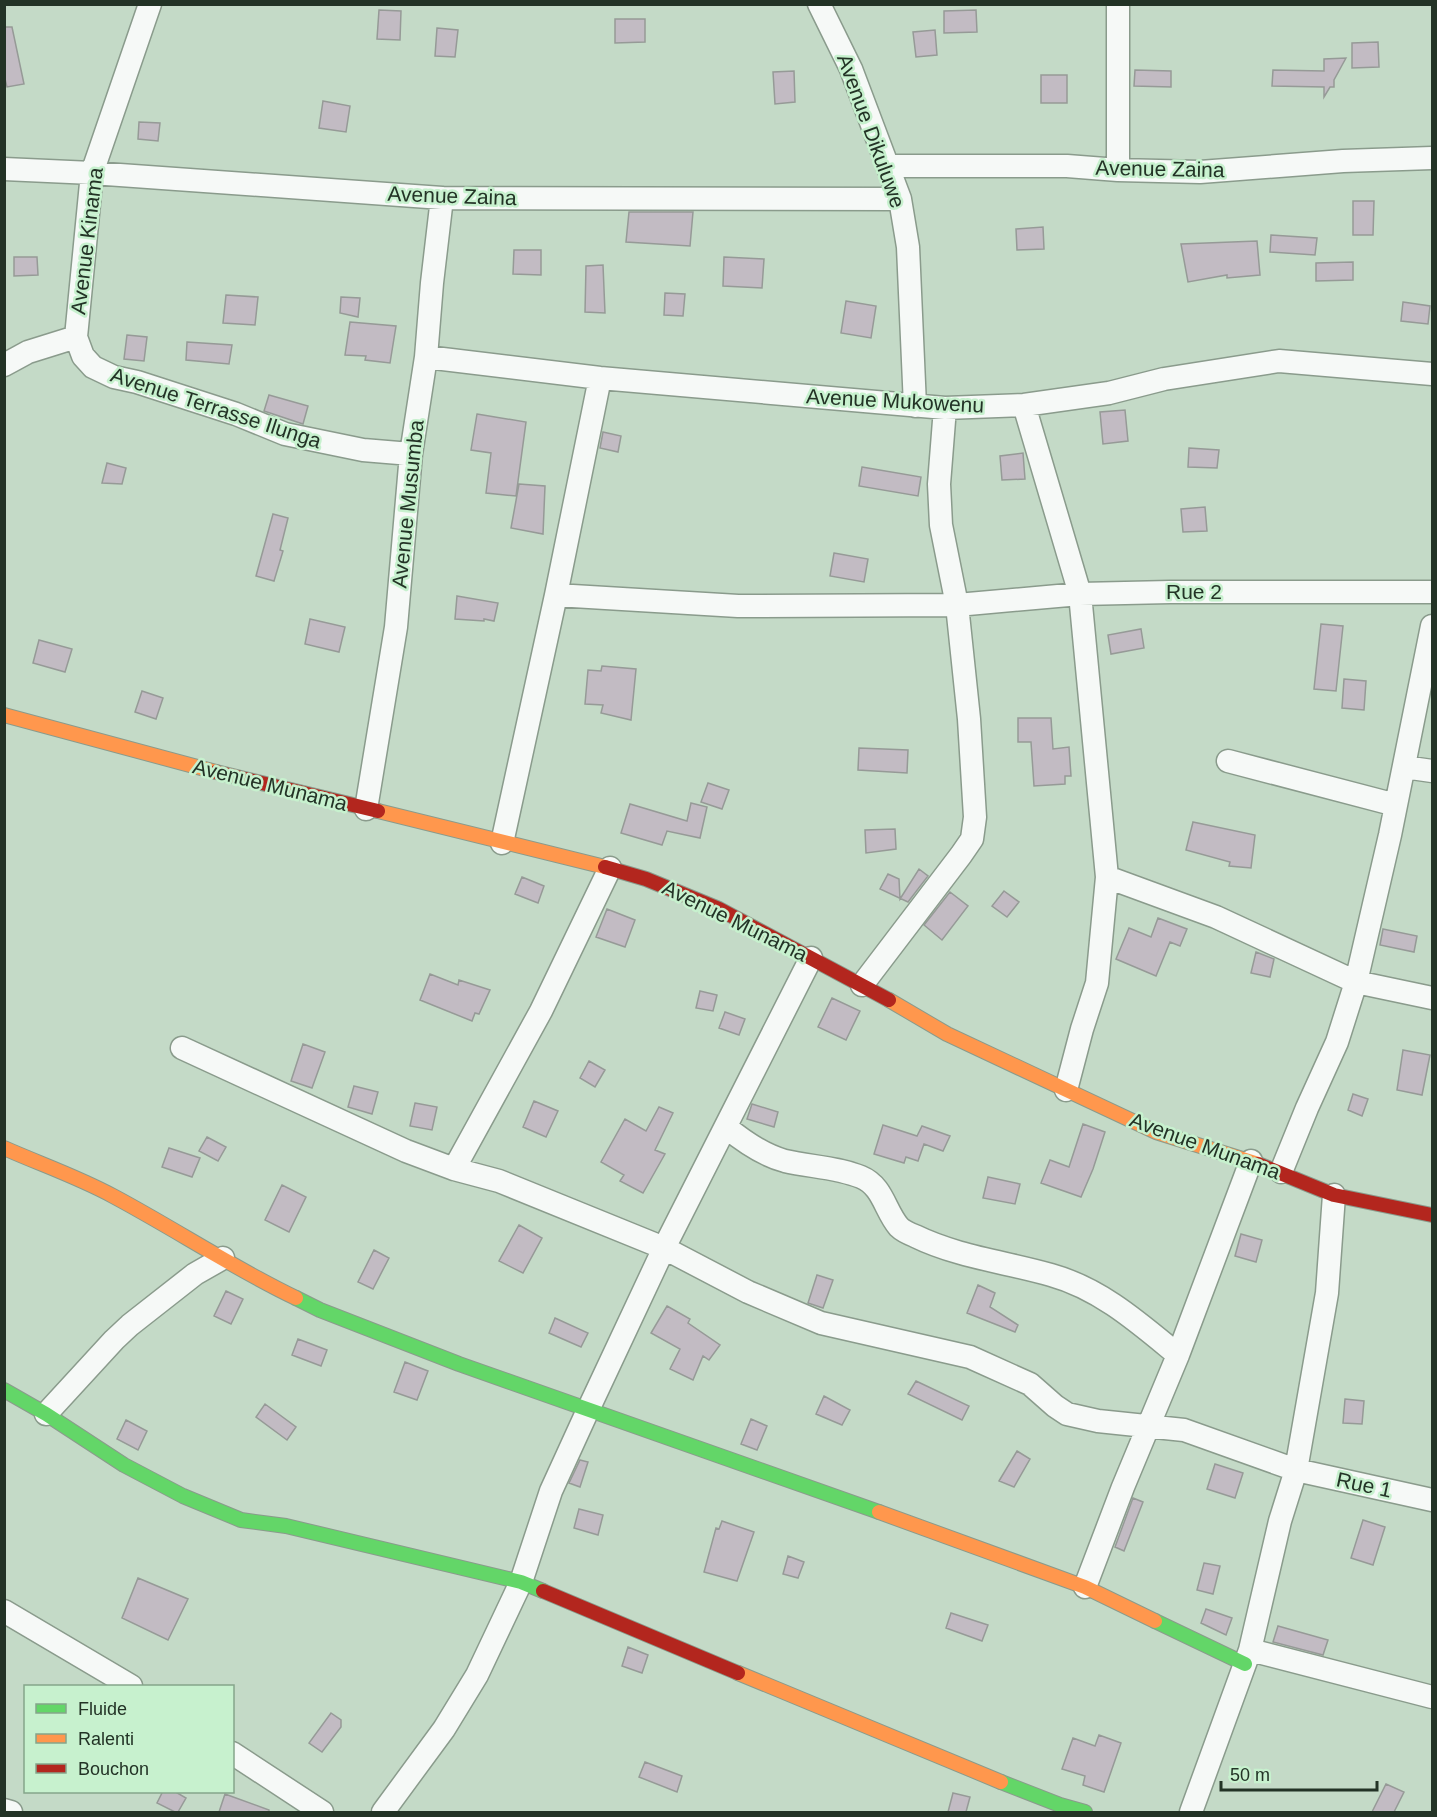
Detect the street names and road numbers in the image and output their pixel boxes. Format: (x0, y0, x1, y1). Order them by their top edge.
street label: Avenue Dikuluwe (833, 51, 910, 211)
street label: Avenue Zaina (1095, 156, 1225, 181)
street label: Avenue Kinama (66, 166, 107, 316)
street label: Avenue Zaina (387, 182, 517, 209)
street label: Avenue Terrasse Ilunga (108, 363, 325, 453)
street label: Avenue Mukowenu (805, 384, 985, 417)
street label: Avenue Musumba (387, 418, 428, 589)
street label: Rue 2 (1166, 580, 1222, 603)
street label: Avenue Munama (190, 754, 350, 815)
street label: Avenue Munama (659, 875, 812, 966)
street label: Avenue Munama (1127, 1108, 1284, 1184)
street label: Rue 1 (1334, 1467, 1394, 1502)

